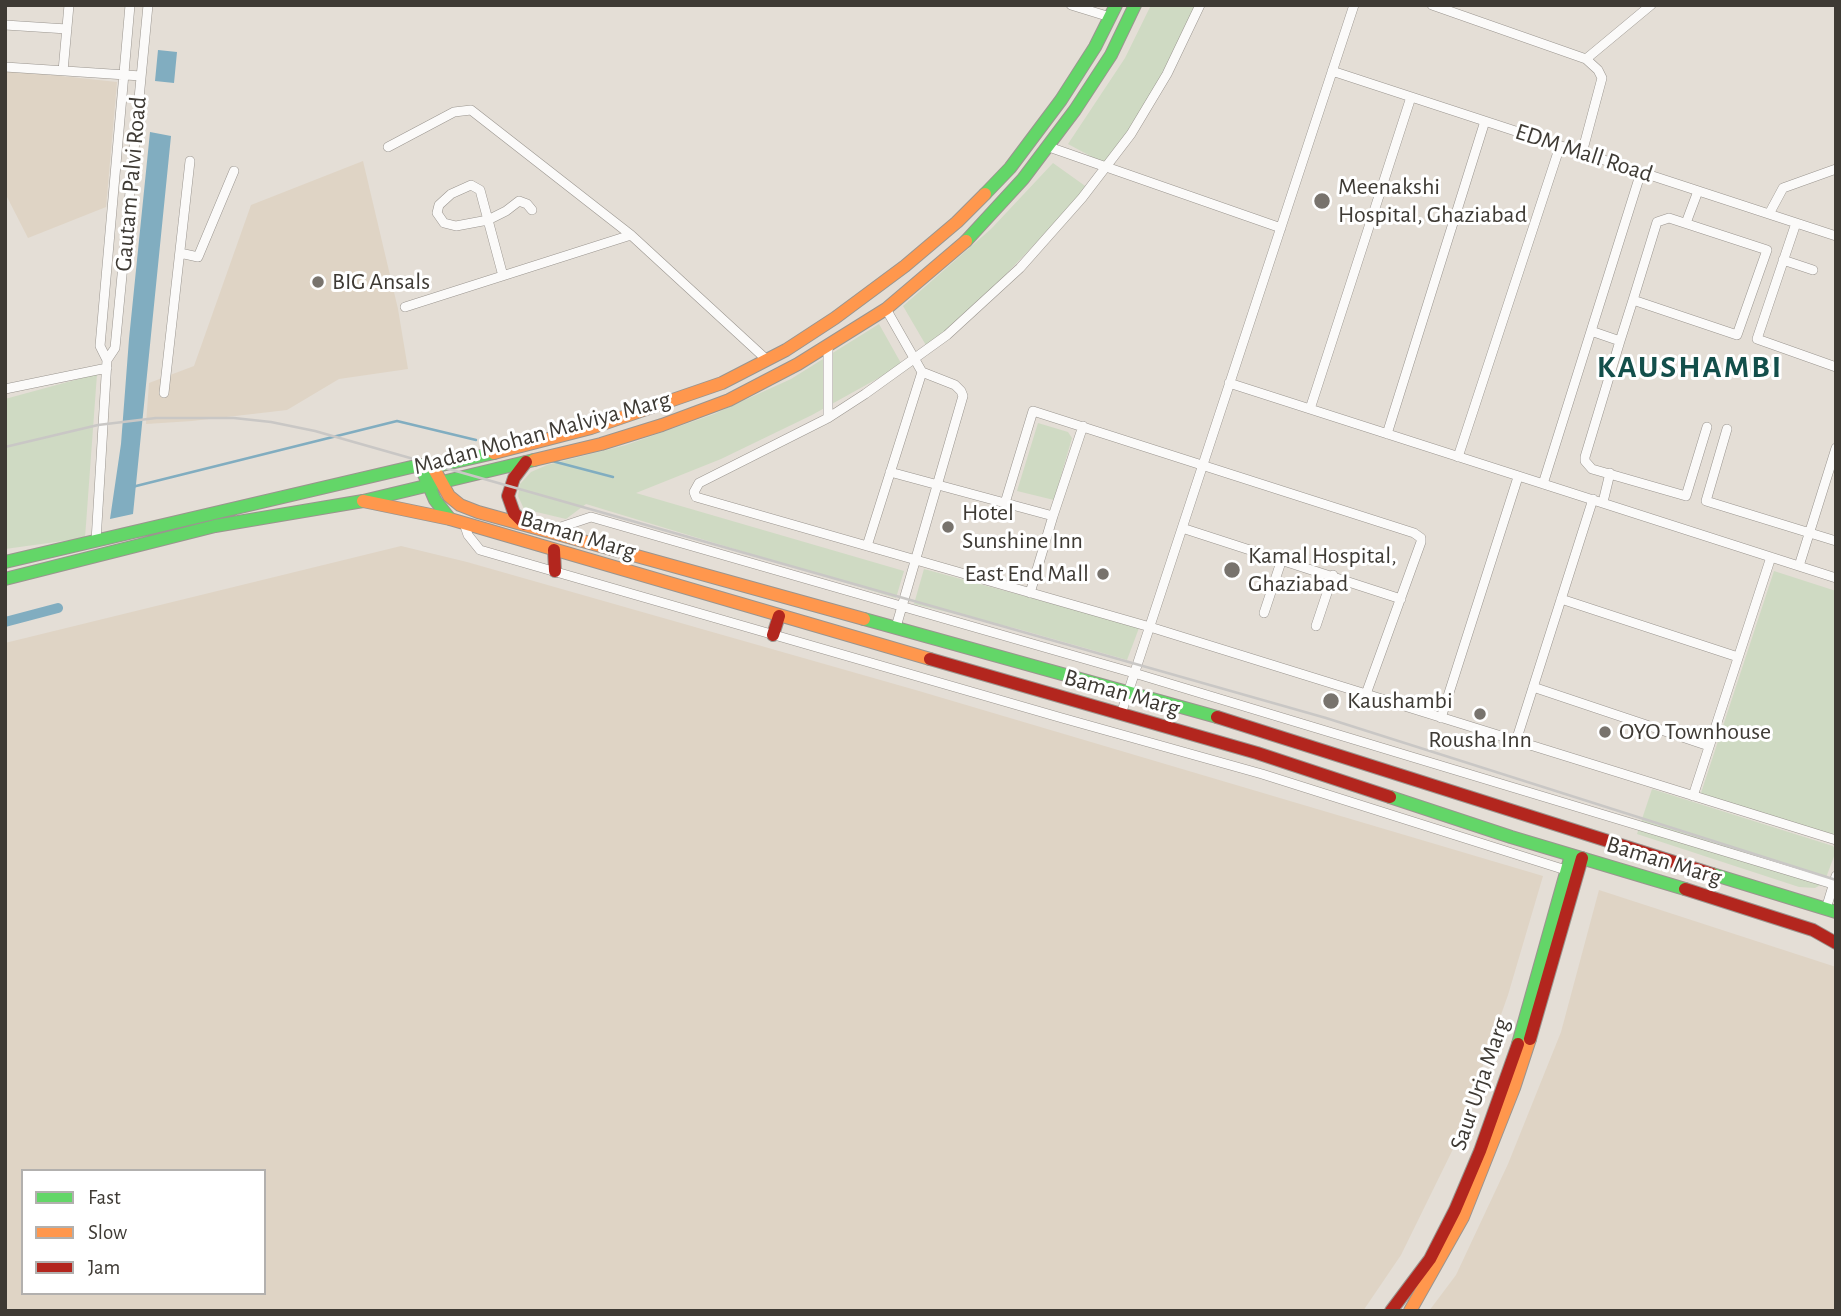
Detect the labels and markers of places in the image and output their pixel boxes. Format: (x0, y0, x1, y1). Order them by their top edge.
place label: Meenakshi Hospital, Ghaziabad (1338, 173, 1527, 229)
marker: Meenakshi Hospital, Ghaziabad (1312, 191, 1332, 211)
place label: BIG Ansals (332, 268, 430, 296)
marker: BIG Ansals (310, 274, 326, 290)
place label: Hotel Sunshine Inn (962, 499, 1083, 555)
marker: Hotel Sunshine Inn (940, 519, 956, 535)
place label: Kamal Hospital, Ghaziabad (1248, 542, 1397, 598)
place label: East End Mall (965, 560, 1089, 588)
marker: Kamal Hospital, Ghaziabad (1222, 560, 1242, 580)
marker: East End Mall (1095, 566, 1111, 582)
place label: Kaushambi (1347, 687, 1453, 715)
marker: Kaushambi (1321, 691, 1341, 711)
marker: Rousha Inn (1472, 706, 1488, 722)
place label: OYO Townhouse (1619, 718, 1771, 746)
marker: OYO Townhouse (1597, 724, 1613, 740)
place label: Rousha Inn (1428, 726, 1532, 754)

